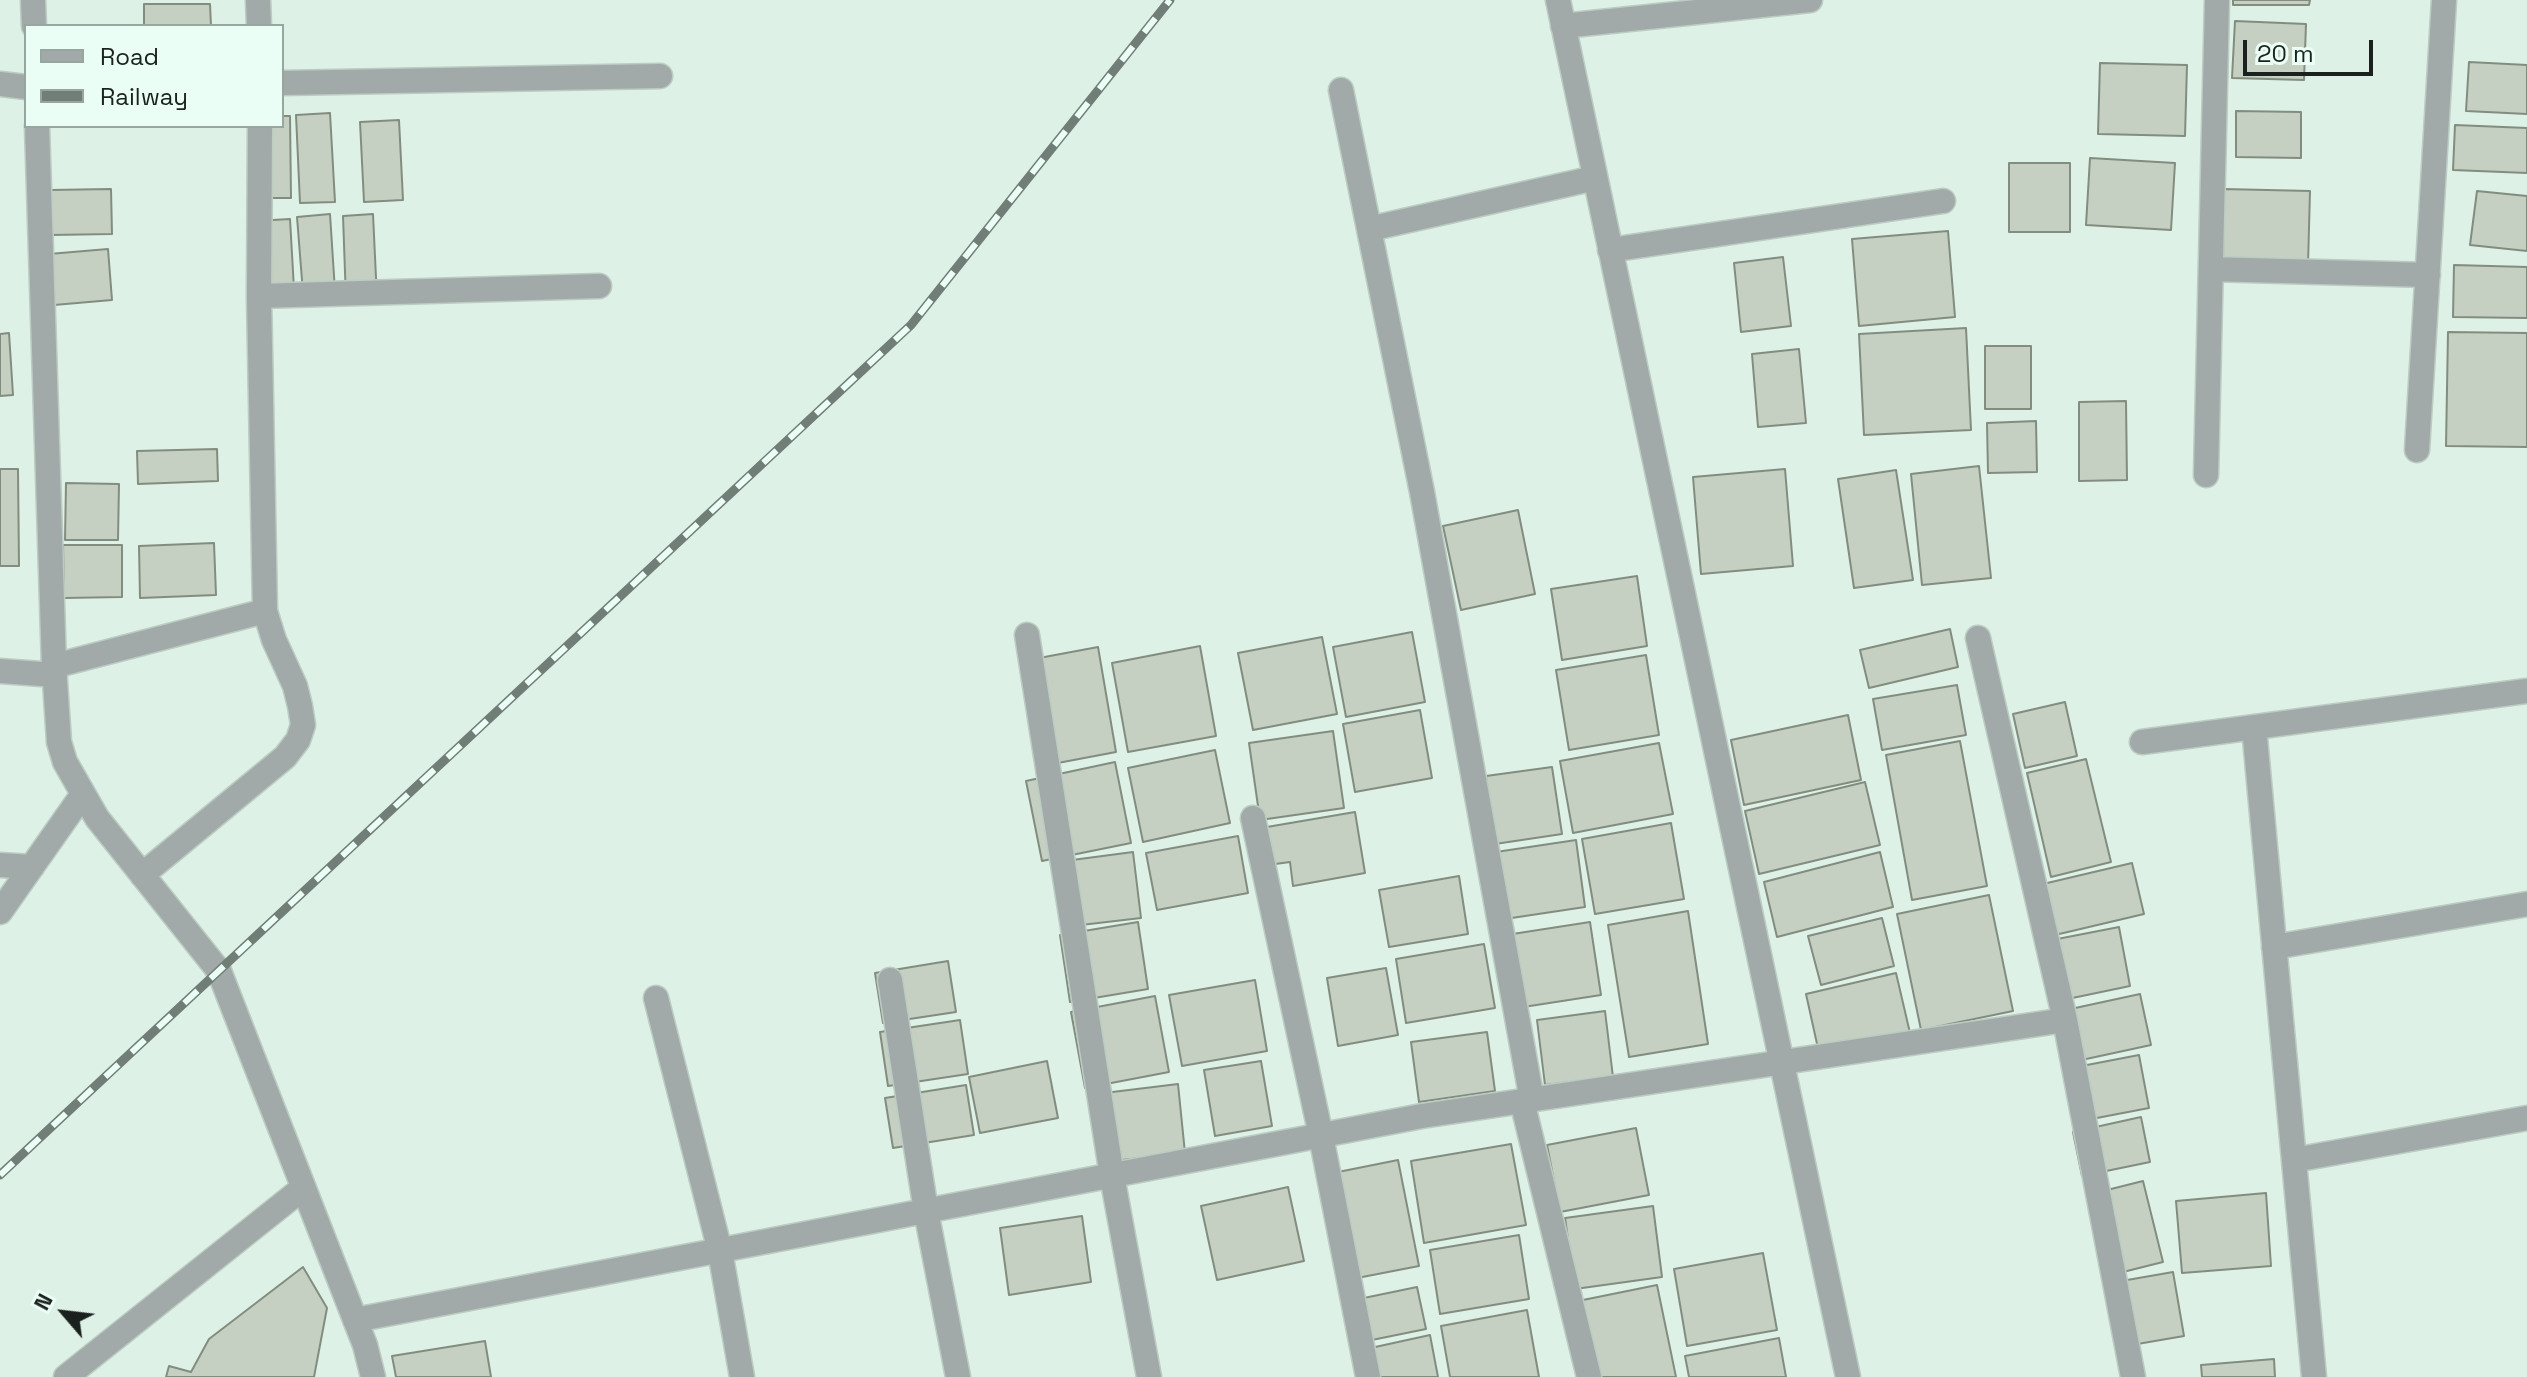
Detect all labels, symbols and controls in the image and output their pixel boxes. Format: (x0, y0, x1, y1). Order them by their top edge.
legend (24, 24, 284, 128)
scale bar (2247, 24, 2377, 74)
text: 20 m (2257, 38, 2314, 69)
text: Road (100, 41, 159, 72)
text: Railway (100, 81, 188, 112)
north arrow (24, 1273, 104, 1353)
text: N (27, 1289, 59, 1315)

